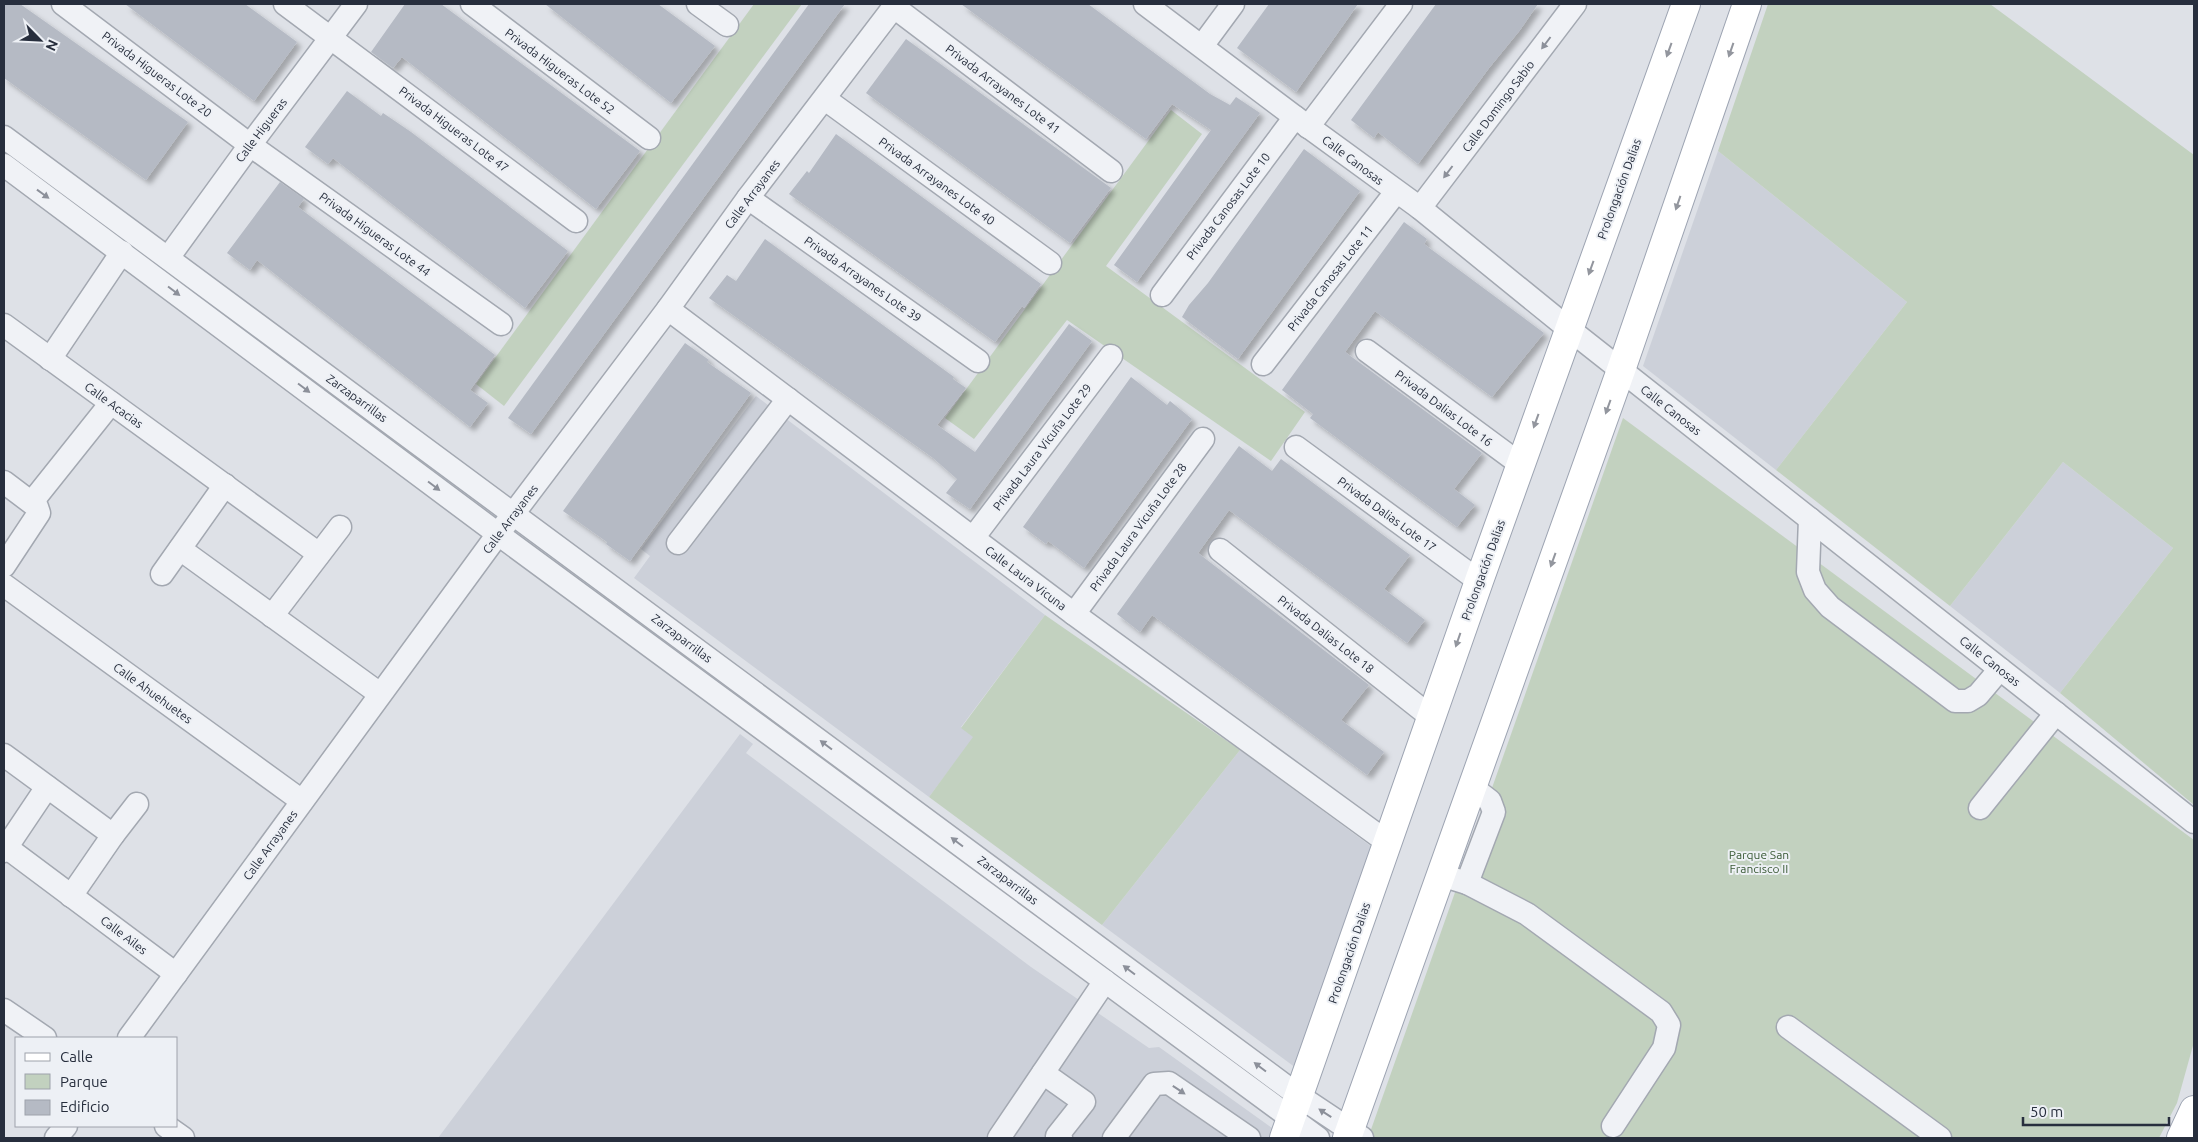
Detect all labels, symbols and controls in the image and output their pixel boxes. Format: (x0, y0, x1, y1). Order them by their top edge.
north arrow (15, 15, 65, 65)
street label: Privada Higueras Lote 52 (503, 26, 617, 116)
street label: Privada Higueras Lote 20 (100, 29, 214, 120)
one-way arrow (1541, 36, 1551, 50)
text: N (42, 37, 61, 53)
street label: Privada Arrayanes Lote 41 (943, 42, 1063, 136)
one-way arrow (1665, 42, 1672, 57)
one-way arrow (1727, 43, 1735, 58)
street label: Calle Domingo Sabio (1459, 58, 1537, 154)
street label: Privada Higueras Lote 47 (397, 84, 511, 174)
street label: Calle Higueras (233, 95, 289, 165)
street label: Calle Canosas (1320, 133, 1386, 187)
street label: Privada Arrayanes Lote 40 (877, 135, 998, 227)
street label: Prolongación Dalias (1595, 137, 1643, 241)
street label: Privada Canosas Lote 10 (1184, 150, 1272, 262)
street label: Calle Arrayanes (722, 157, 782, 231)
one-way arrow (1442, 165, 1453, 178)
one-way arrow (36, 189, 50, 199)
street label: Privada Higueras Lote 44 (317, 189, 433, 279)
one-way arrow (1674, 196, 1681, 211)
street label: Privada Canosas Lote 11 (1285, 223, 1375, 333)
street label: Privada Arrayanes Lote 39 (802, 234, 924, 324)
one-way arrow (1587, 261, 1594, 276)
one-way arrow (167, 285, 180, 296)
street label: Privada Dalias Lote 16 (1393, 367, 1495, 449)
street label: Zarzaparrillas (324, 372, 390, 424)
street label: Calle Acacias (82, 380, 146, 430)
street label: Privada Laura Vicuña Lote 29 (990, 381, 1094, 513)
street label: Calle Canosas (1638, 382, 1704, 438)
one-way arrow (297, 383, 310, 394)
one-way arrow (1604, 399, 1611, 414)
one-way arrow (1532, 414, 1539, 429)
street label: Privada Laura Vicuña Lote 28 (1087, 460, 1189, 594)
street label: Privada Dalias Lote 17 (1335, 474, 1439, 554)
one-way arrow (427, 481, 441, 491)
street label: Calle Arrayanes (480, 482, 540, 556)
street label: Prolongación Dalias (1459, 518, 1507, 622)
street label: Calle Laura Vicuna (983, 543, 1069, 613)
one-way arrow (1549, 552, 1556, 567)
street label: Privada Dalias Lote 18 (1275, 593, 1377, 676)
street label: Zarzaparrillas (649, 611, 715, 665)
one-way arrow (1454, 633, 1461, 648)
street label: Calle Canosas (1957, 633, 2023, 689)
street label: Calle Ahuehuetes (111, 660, 195, 726)
one-way arrow (819, 740, 833, 750)
street label: Calle Arrayanes (240, 808, 300, 882)
one-way arrow (951, 836, 964, 847)
park label: Parque San Francisco II (1729, 848, 1789, 875)
street label: Zarzaparrillas (975, 853, 1041, 907)
street label: Prolongación Dalias (1326, 901, 1372, 1005)
street label: Calle Ailes (98, 913, 150, 957)
one-way arrow (1122, 965, 1136, 975)
legend (15, 1037, 178, 1127)
text: Calle (60, 1048, 93, 1065)
one-way arrow (1254, 1061, 1267, 1072)
text: Parque (60, 1073, 108, 1090)
one-way arrow (1172, 1085, 1186, 1095)
scale bar (2023, 1094, 2169, 1126)
text: Edificio (60, 1098, 109, 1115)
text: 50 m (2030, 1103, 2063, 1120)
one-way arrow (1318, 1108, 1331, 1117)

